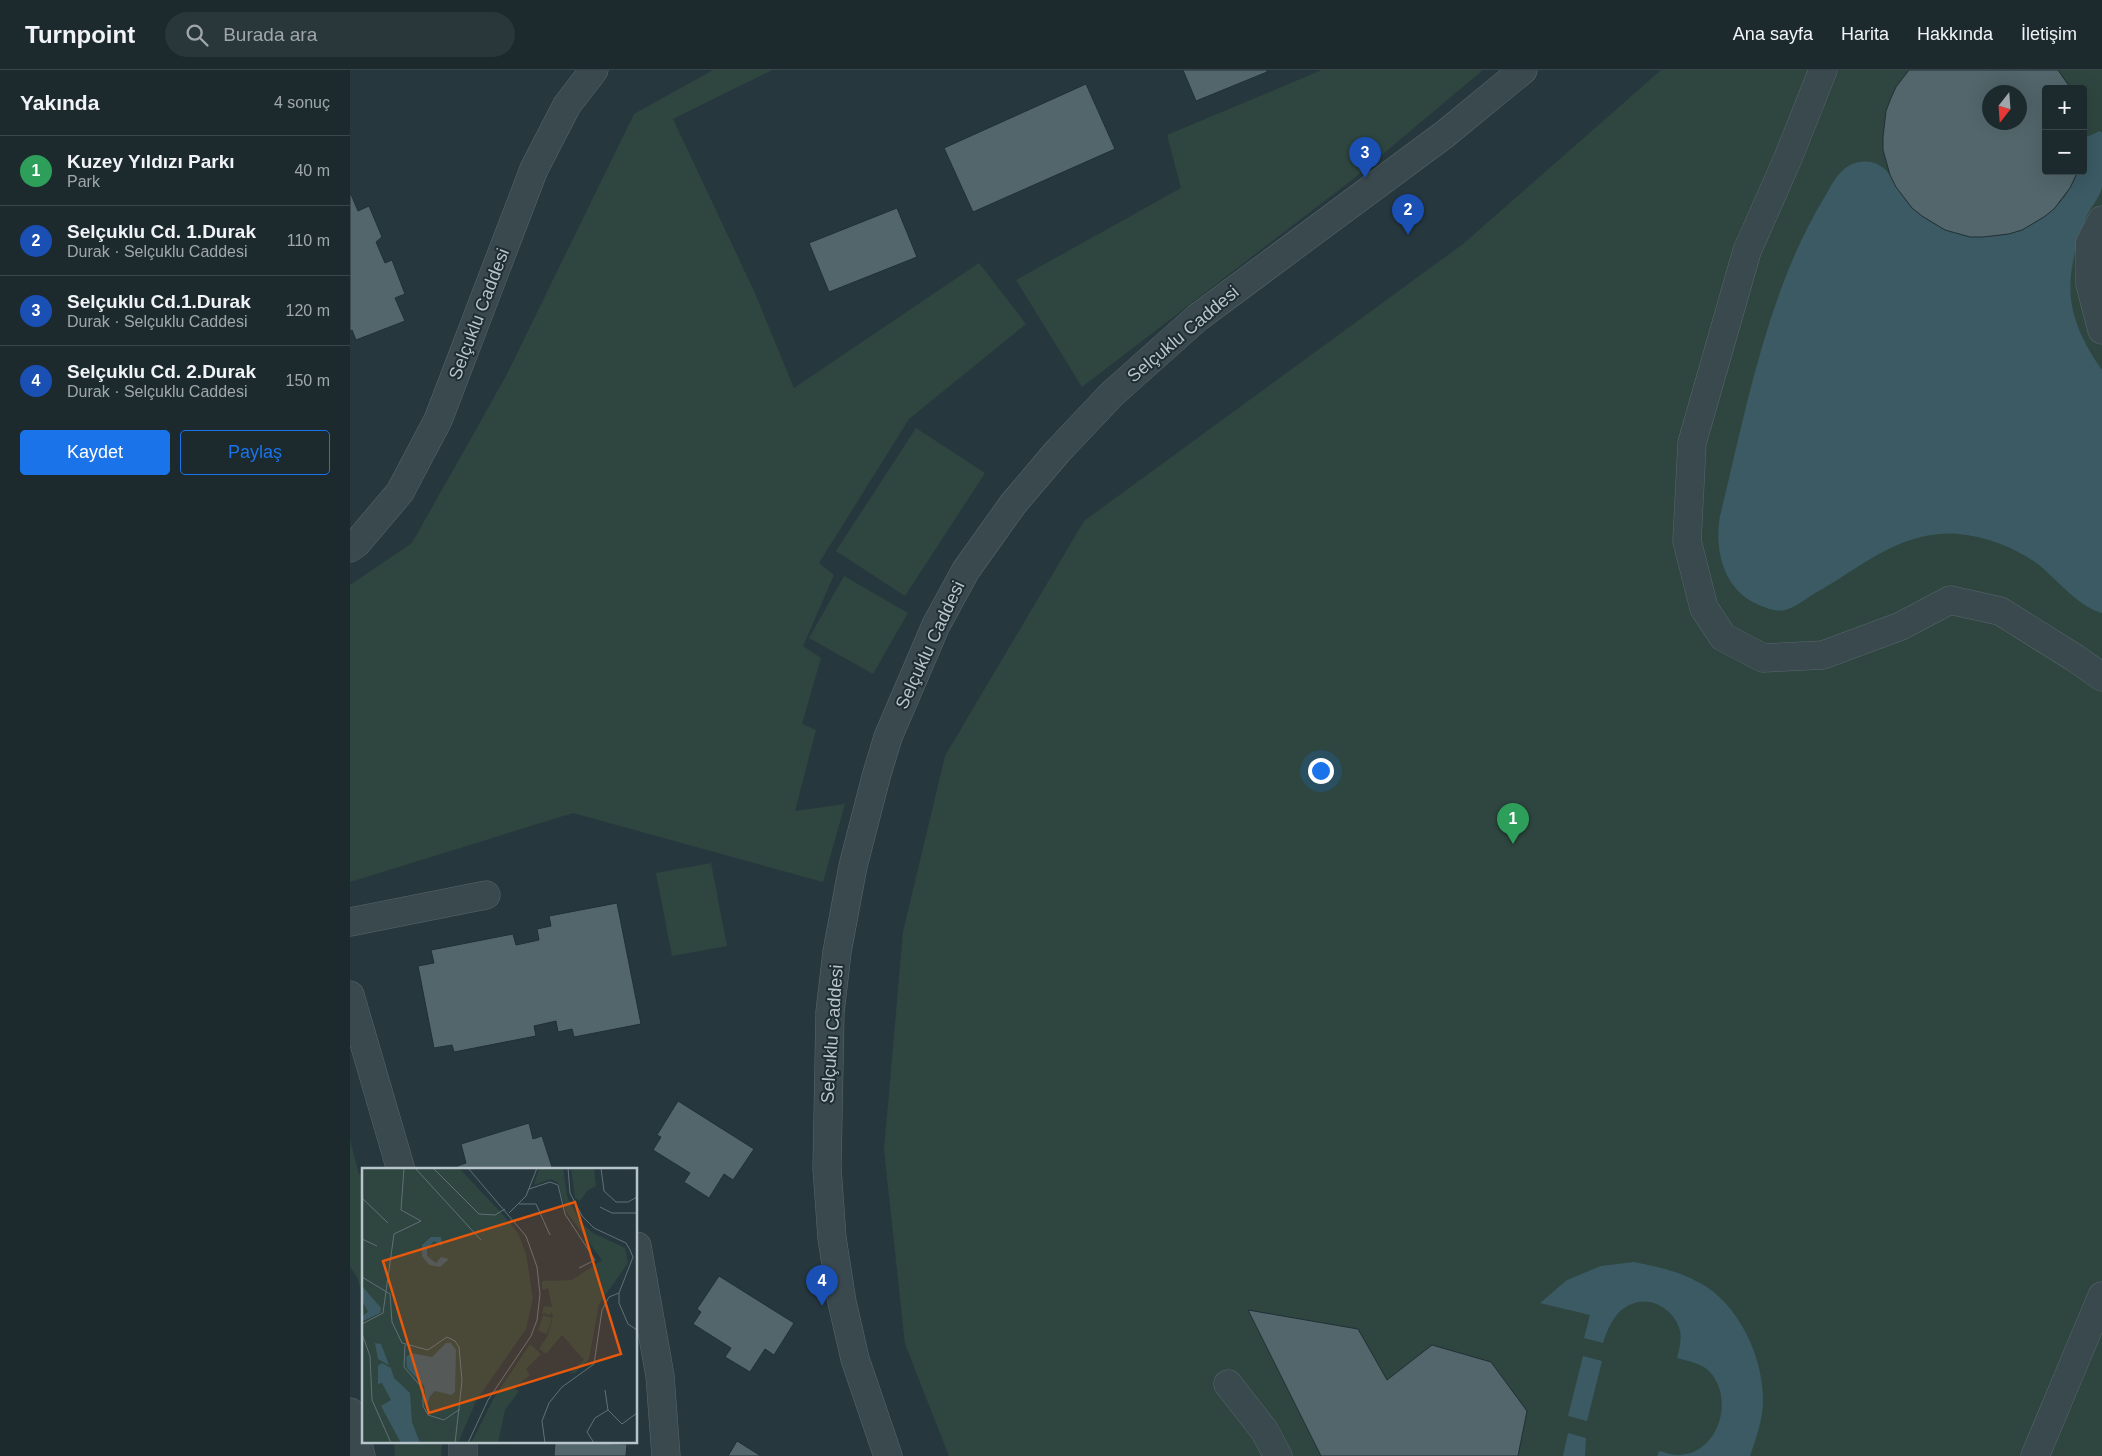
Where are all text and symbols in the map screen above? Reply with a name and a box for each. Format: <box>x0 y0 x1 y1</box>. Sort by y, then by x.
search box <box>165 12 515 57</box>
text: Turnpoint <box>25 21 135 48</box>
icon: search <box>183 21 211 49</box>
text: Burada ara <box>223 24 317 45</box>
text: Ana sayfa <box>1733 24 1813 44</box>
text: Harita <box>1841 24 1889 44</box>
text: Hakkında <box>1917 24 1993 44</box>
text: İletişim <box>2021 24 2077 44</box>
north arrow <box>1982 85 2027 130</box>
map controls <box>2042 85 2087 175</box>
button: + <box>2042 85 2087 130</box>
text: Yakında <box>20 91 99 114</box>
text: 4 sonuç <box>274 94 330 111</box>
button: − <box>2042 130 2087 175</box>
pin: 3 <box>1349 137 1381 178</box>
text: Kuzey Yıldızı Parkı <box>67 151 235 172</box>
text: 1 <box>32 162 40 179</box>
text: 40 m <box>294 162 330 179</box>
text: Park <box>67 173 100 190</box>
pin: 2 <box>1392 194 1424 235</box>
text: Selçuklu Cd. 1.Durak <box>67 221 256 242</box>
text: 2 <box>32 232 40 249</box>
text: 110 m <box>287 232 330 249</box>
text: Durak · Selçuklu Caddesi <box>67 243 248 260</box>
street label: Selçuklu Caddesi <box>445 245 513 383</box>
street label: Selçuklu Caddesi <box>1123 282 1243 386</box>
text: Selçuklu Cd.1.Durak <box>67 291 251 312</box>
text: 3 <box>32 302 40 319</box>
text: 120 m <box>286 302 330 319</box>
text: Durak · Selçuklu Caddesi <box>67 313 248 330</box>
text: Selçuklu Cd. 2.Durak <box>67 361 256 382</box>
text: 4 <box>32 372 40 389</box>
text: 150 m <box>286 372 330 389</box>
text: Durak · Selçuklu Caddesi <box>67 383 248 400</box>
button: Kaydet <box>20 430 170 475</box>
button: Paylaş <box>180 430 330 475</box>
street label: Selçuklu Caddesi <box>892 578 968 712</box>
your location <box>1308 758 1334 784</box>
pin: 1 <box>1497 803 1529 844</box>
street label: Selçuklu Caddesi <box>817 964 847 1104</box>
inset map <box>362 1168 638 1444</box>
pin: 4 <box>806 1265 838 1306</box>

